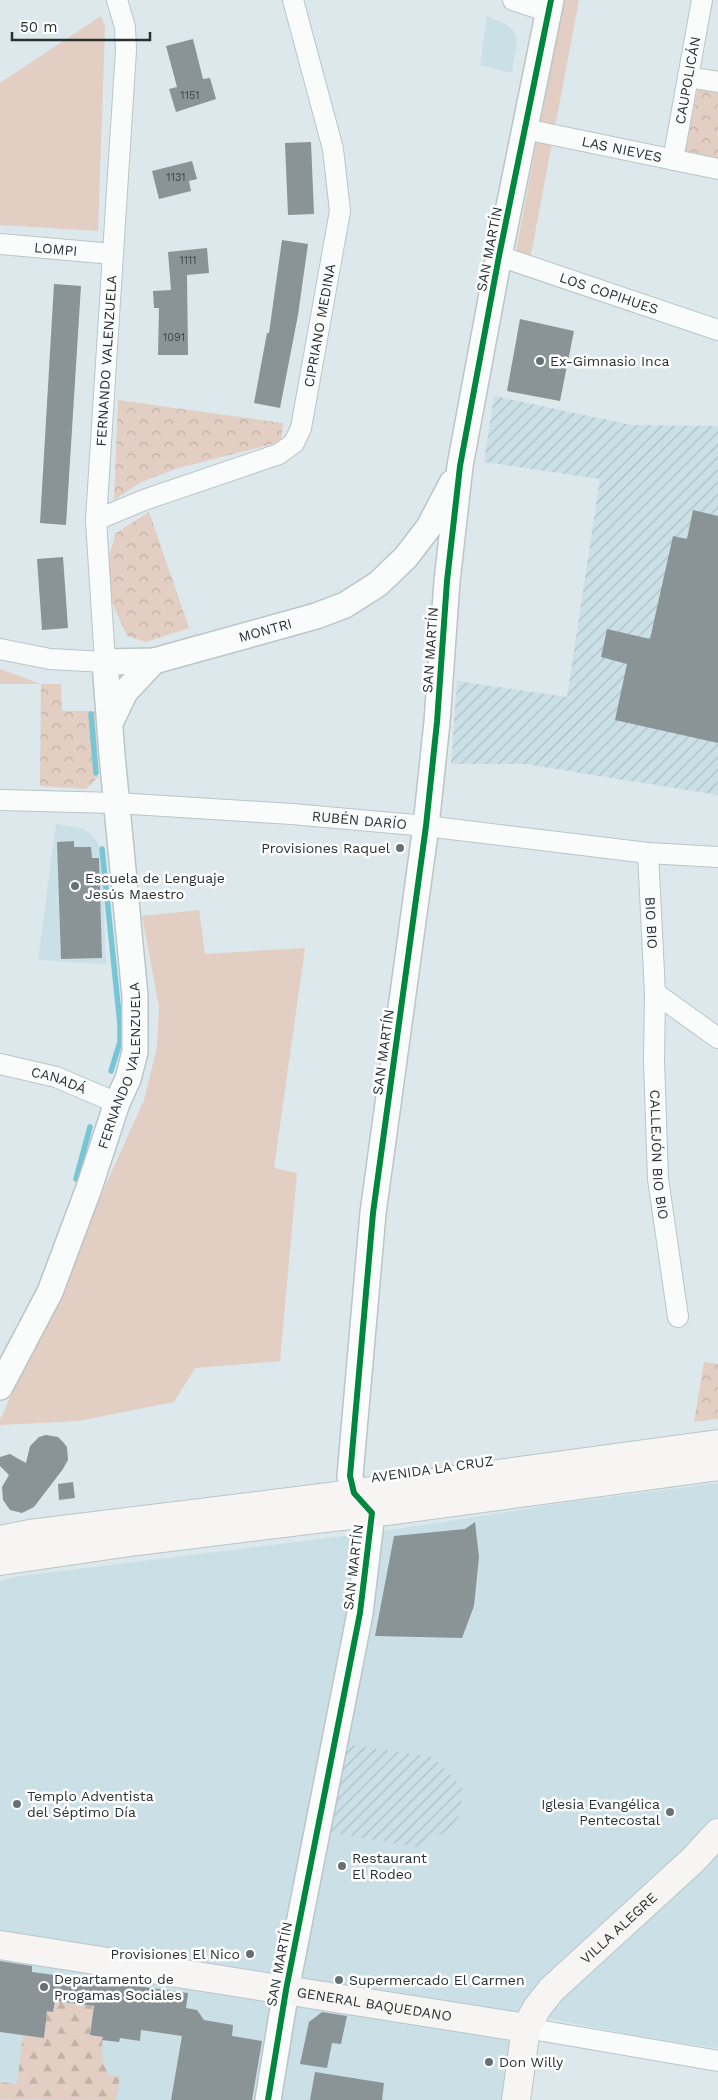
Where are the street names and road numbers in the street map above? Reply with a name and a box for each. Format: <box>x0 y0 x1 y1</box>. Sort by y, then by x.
street label: CAUPOLICÁN <box>672 35 703 126</box>
street label: LAS NIEVES <box>580 133 664 165</box>
street label: SAN MARTÍN <box>473 205 505 293</box>
street label: LOMPI <box>34 239 78 259</box>
street label: CIPRIANO MEDINA <box>300 262 338 388</box>
street label: LOS COPIHUES <box>557 269 660 317</box>
street label: FERNANDO VALENZUELA <box>93 274 120 447</box>
street label: SAN MARTÍN <box>419 606 441 694</box>
street label: MONTRI <box>237 615 294 645</box>
street label: RUBÉN DARÍO <box>311 808 408 832</box>
street label: BIO BIO <box>642 896 661 949</box>
street label: FERNANDO VALENZUELA <box>94 982 143 1151</box>
street label: SAN MARTÍN <box>369 1008 397 1096</box>
street label: CANADÁ <box>30 1064 89 1097</box>
street label: CALLEJÓN BIO BIO <box>647 1089 672 1221</box>
street label: AVENIDA LA CRUZ <box>370 1452 494 1486</box>
street label: SAN MARTÍN <box>340 1523 366 1611</box>
street label: VILLA ALEGRE <box>577 1889 660 1967</box>
street label: SAN MARTÍN <box>263 1920 295 2008</box>
street label: GENERAL BAQUEDANO <box>296 1984 453 2024</box>

